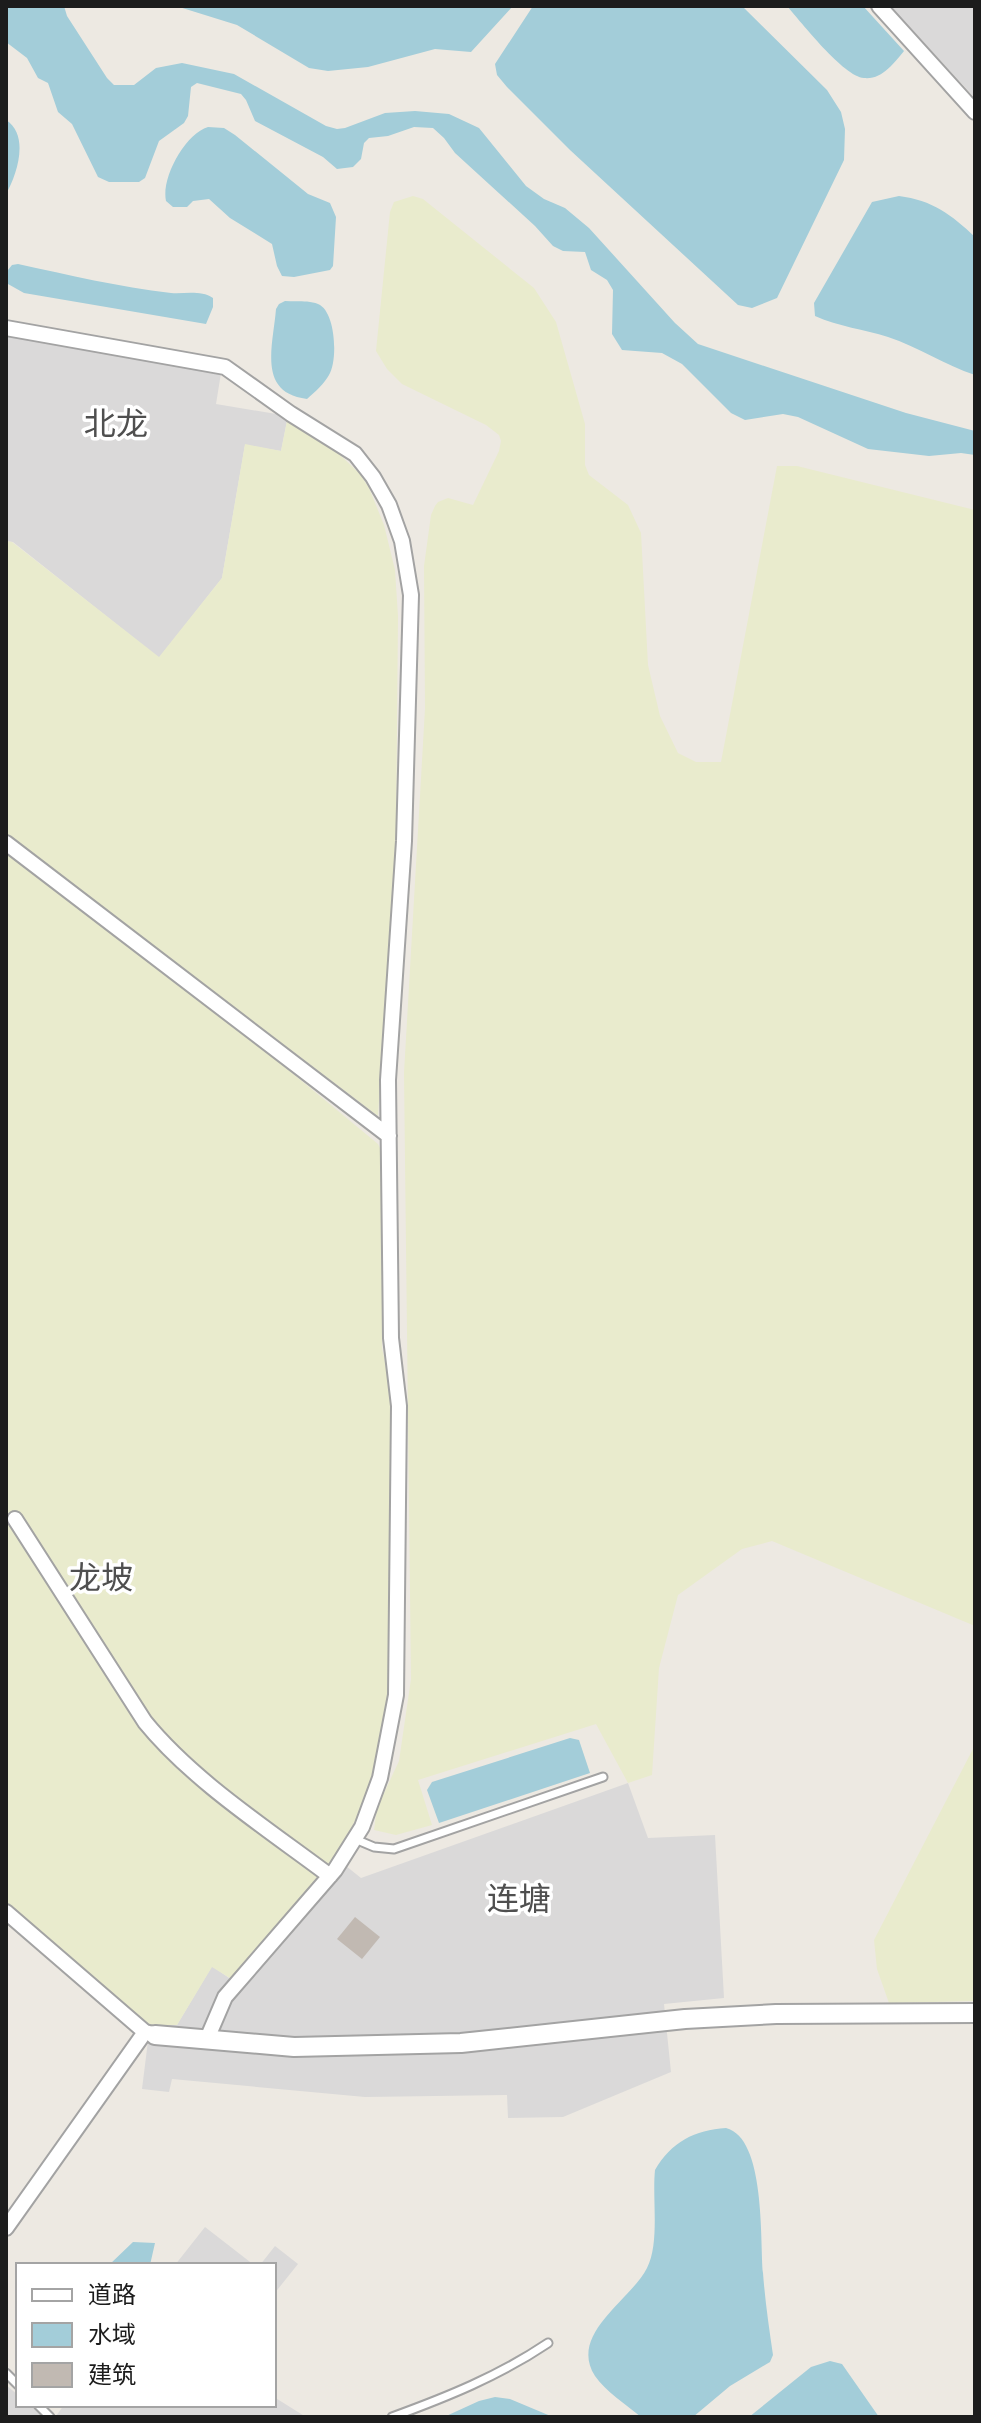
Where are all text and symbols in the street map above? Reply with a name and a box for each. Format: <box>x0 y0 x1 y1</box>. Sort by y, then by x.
district label: 北龙 <box>84 403 148 443</box>
district label: 龙坡 <box>69 1557 133 1597</box>
district label: 连塘 <box>487 1878 551 1918</box>
legend <box>16 2263 276 2407</box>
text: 道路 <box>88 2279 136 2309</box>
text: 水域 <box>88 2319 136 2349</box>
text: 建筑 <box>88 2359 136 2389</box>

